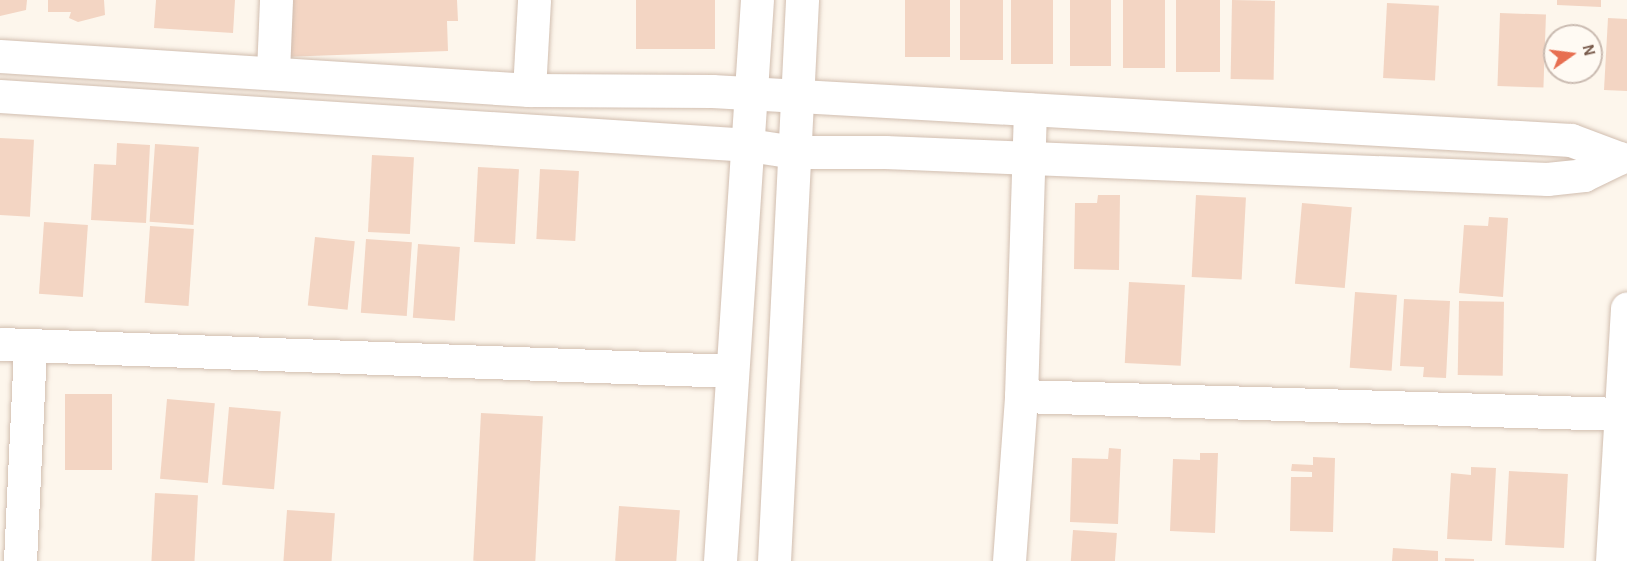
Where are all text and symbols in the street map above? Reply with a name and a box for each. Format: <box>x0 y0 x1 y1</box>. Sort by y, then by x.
north arrow <box>1543 24 1603 84</box>
text: N <box>1579 43 1598 57</box>

